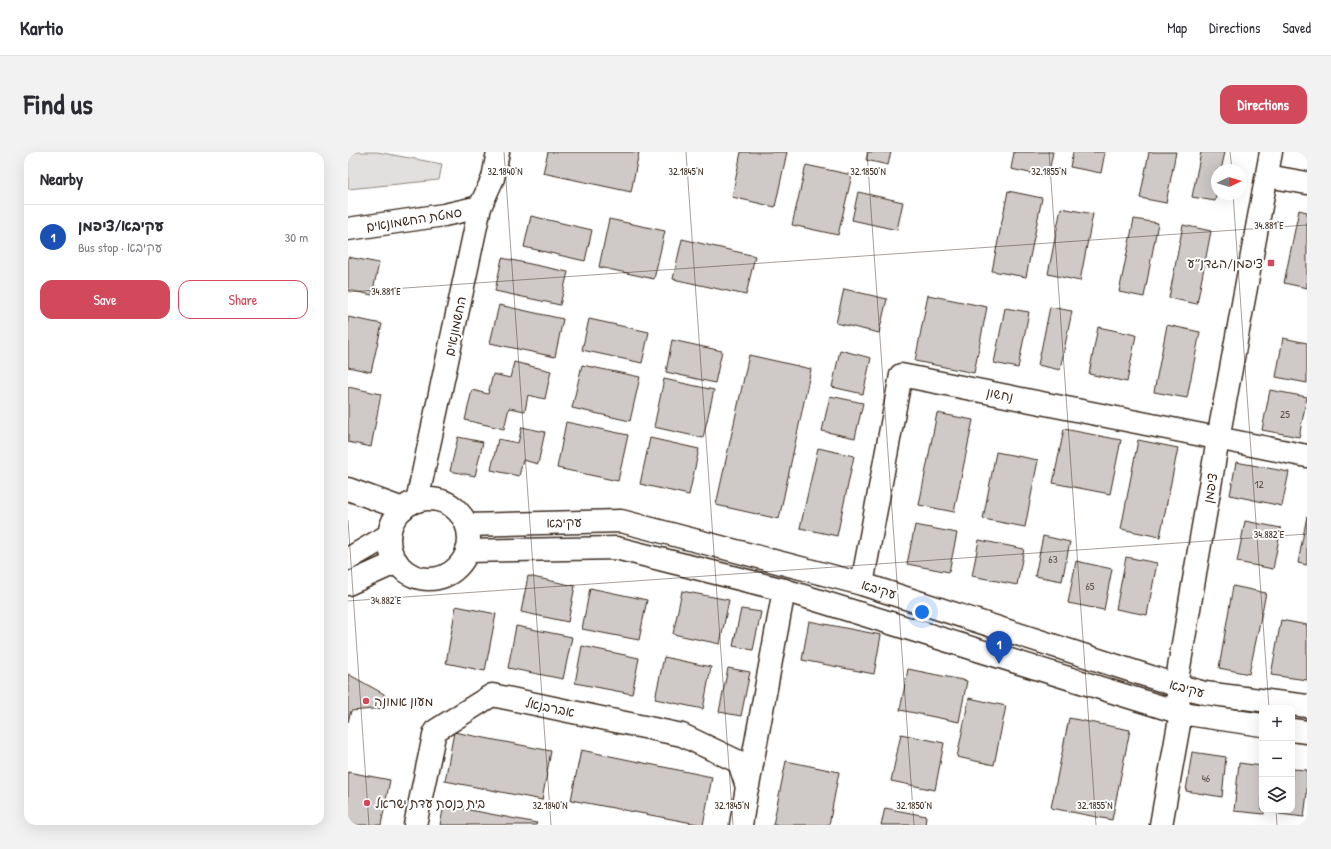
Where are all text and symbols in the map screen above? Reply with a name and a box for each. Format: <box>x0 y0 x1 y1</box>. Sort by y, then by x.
text: Kartio <box>20 15 63 41</box>
text: Map <box>1167 18 1187 37</box>
text: Directions <box>1209 18 1260 37</box>
text: Saved <box>1282 18 1311 37</box>
text: Find us <box>24 85 93 123</box>
button: Directions <box>1220 85 1307 124</box>
north arrow <box>1211 164 1247 200</box>
text: 32.1840°N <box>487 165 523 178</box>
text: 32.1845°N <box>669 165 703 178</box>
text: 32.1850°N <box>850 165 886 178</box>
text: 32.1855°N <box>1031 165 1067 178</box>
text: Nearby <box>40 167 83 190</box>
street label: סמטת החשמונאים <box>365 203 463 235</box>
text: עקיבא/ציפמן <box>78 215 164 236</box>
text: 34.881°E <box>1254 219 1284 232</box>
text: 1 <box>51 228 55 246</box>
text: 30 m <box>285 228 308 246</box>
text: Bus stop · עקיבא <box>78 238 162 256</box>
place label: ציפמן/הגדנ״ע <box>1187 254 1263 272</box>
marker: ציפמן/הגדנ״ע <box>1266 258 1276 268</box>
button: Save <box>40 280 170 319</box>
button: Share <box>178 280 308 319</box>
text: 34.881°E <box>371 285 401 298</box>
street label: החשמונאים <box>440 294 470 358</box>
street label: נחשון <box>985 383 1015 405</box>
house number: 25 <box>1280 407 1290 421</box>
street label: ציפמן <box>1199 472 1221 504</box>
house number: 12 <box>1254 477 1264 491</box>
street label: עקיבא <box>546 512 583 532</box>
text: 34.882°E <box>1254 528 1285 541</box>
house number: 63 <box>1048 552 1058 566</box>
street label: עקיבא <box>859 575 899 603</box>
house number: 65 <box>1085 579 1095 593</box>
text: 34.882°E <box>371 594 402 607</box>
your location <box>912 602 932 622</box>
pin: 1 <box>986 631 1012 664</box>
street label: עקיבא <box>1168 675 1207 701</box>
place label: מעון אמונה <box>374 692 433 710</box>
street label: אברבנאל <box>524 693 577 721</box>
marker: מעון אמונה <box>361 696 371 706</box>
map controls <box>1259 705 1295 813</box>
button: + <box>1259 705 1295 741</box>
button: − <box>1259 741 1295 777</box>
house number: 46 <box>1202 771 1211 785</box>
button: layers <box>1259 777 1295 813</box>
place label: בית כנסת עדת ישראל <box>375 794 485 812</box>
marker: בית כנסת עדת ישראל <box>362 798 372 808</box>
text: 32.1840°N <box>532 799 568 812</box>
text: 32.1845°N <box>715 799 749 812</box>
text: 32.1850°N <box>896 799 932 812</box>
text: 32.1855°N <box>1077 799 1113 812</box>

